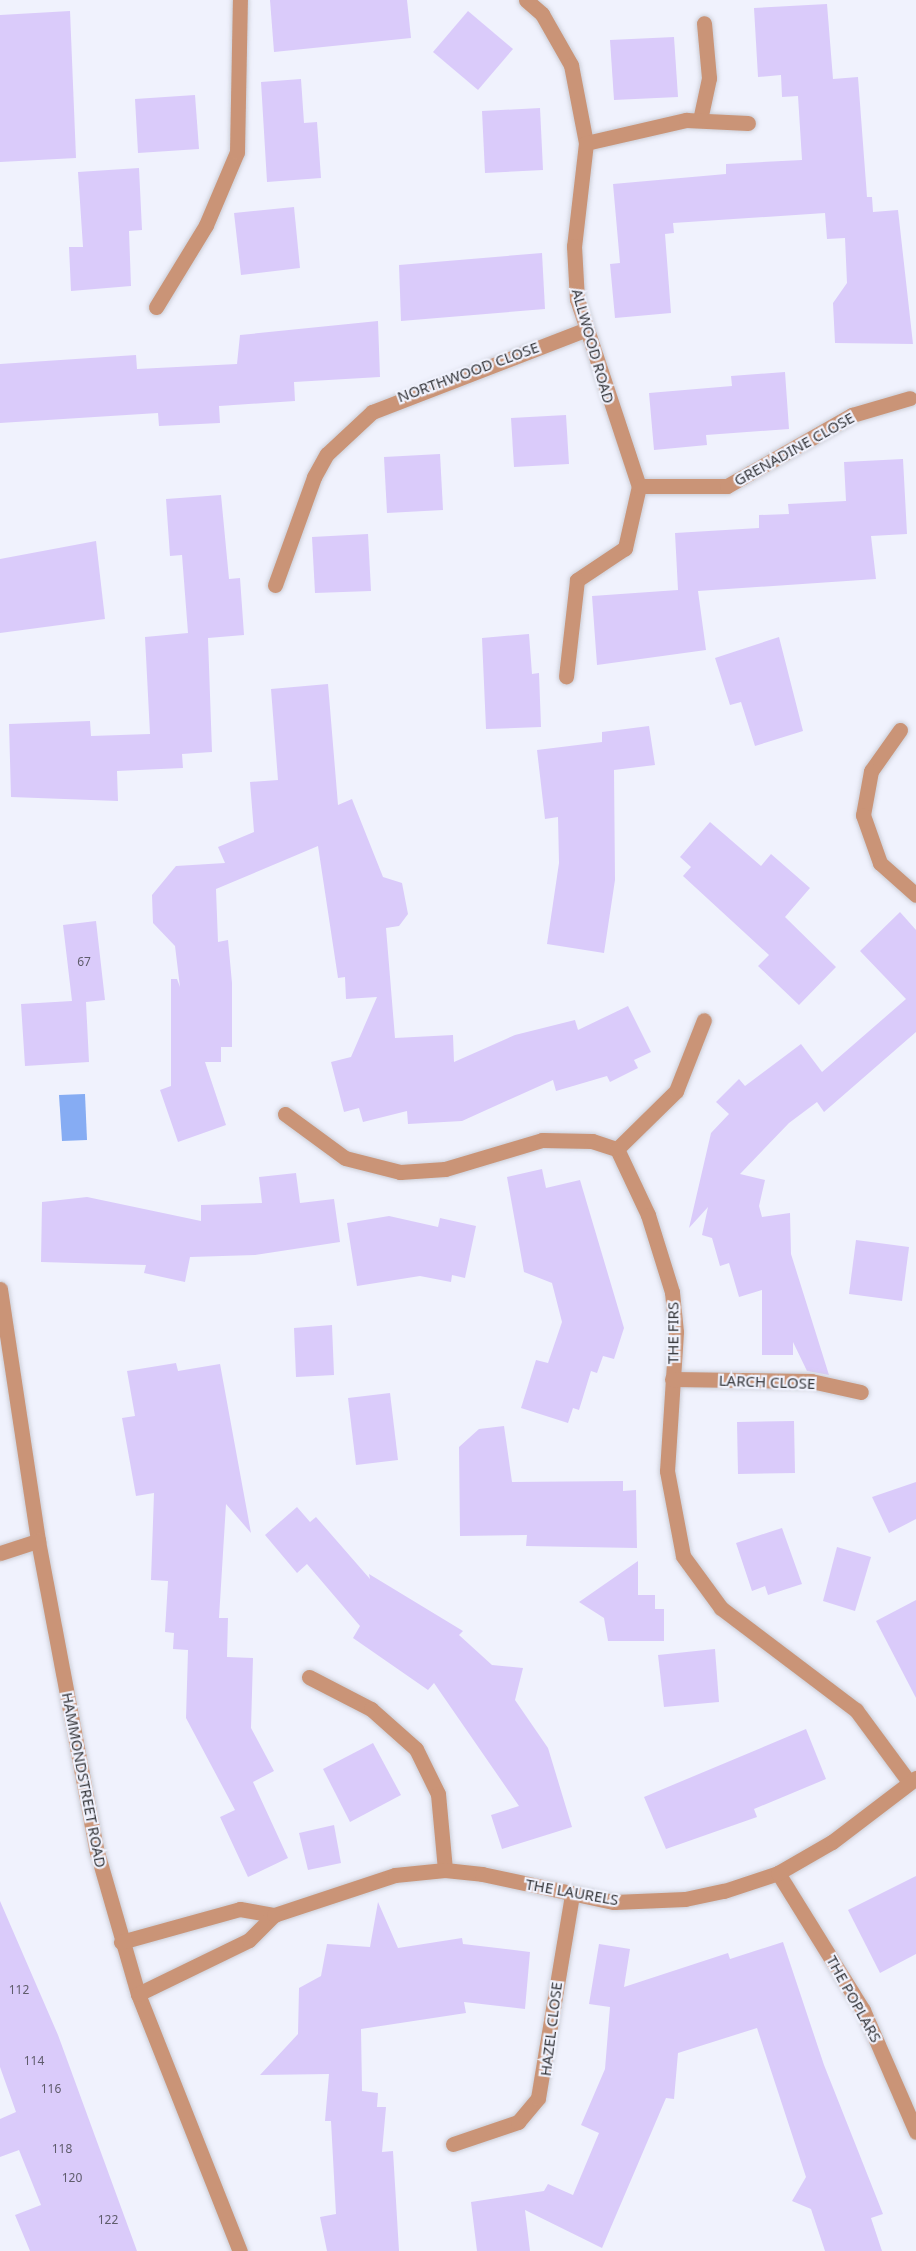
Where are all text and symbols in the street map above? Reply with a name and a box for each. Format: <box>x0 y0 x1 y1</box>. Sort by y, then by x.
street label: ALLWOOD ROAD <box>568 287 618 405</box>
street label: NORTHWOOD CLOSE <box>395 338 541 406</box>
street label: GRENADINE CLOSE <box>731 409 857 489</box>
house number: 67 <box>77 955 91 969</box>
street label: THE FIRS <box>664 1302 682 1364</box>
street label: LARCH CLOSE <box>718 1371 816 1393</box>
street label: HAMMONDSTREET ROAD <box>58 1691 110 1869</box>
street label: THE LAURELS <box>524 1875 620 1909</box>
street label: THE POPLARS <box>823 1952 885 2046</box>
street label: HAZEL CLOSE <box>536 1981 566 2077</box>
house number: 112 <box>9 1983 29 1997</box>
house number: 114 <box>24 2054 44 2068</box>
house number: 116 <box>41 2082 61 2096</box>
house number: 118 <box>52 2142 72 2156</box>
house number: 120 <box>62 2171 82 2185</box>
house number: 122 <box>98 2213 118 2227</box>

